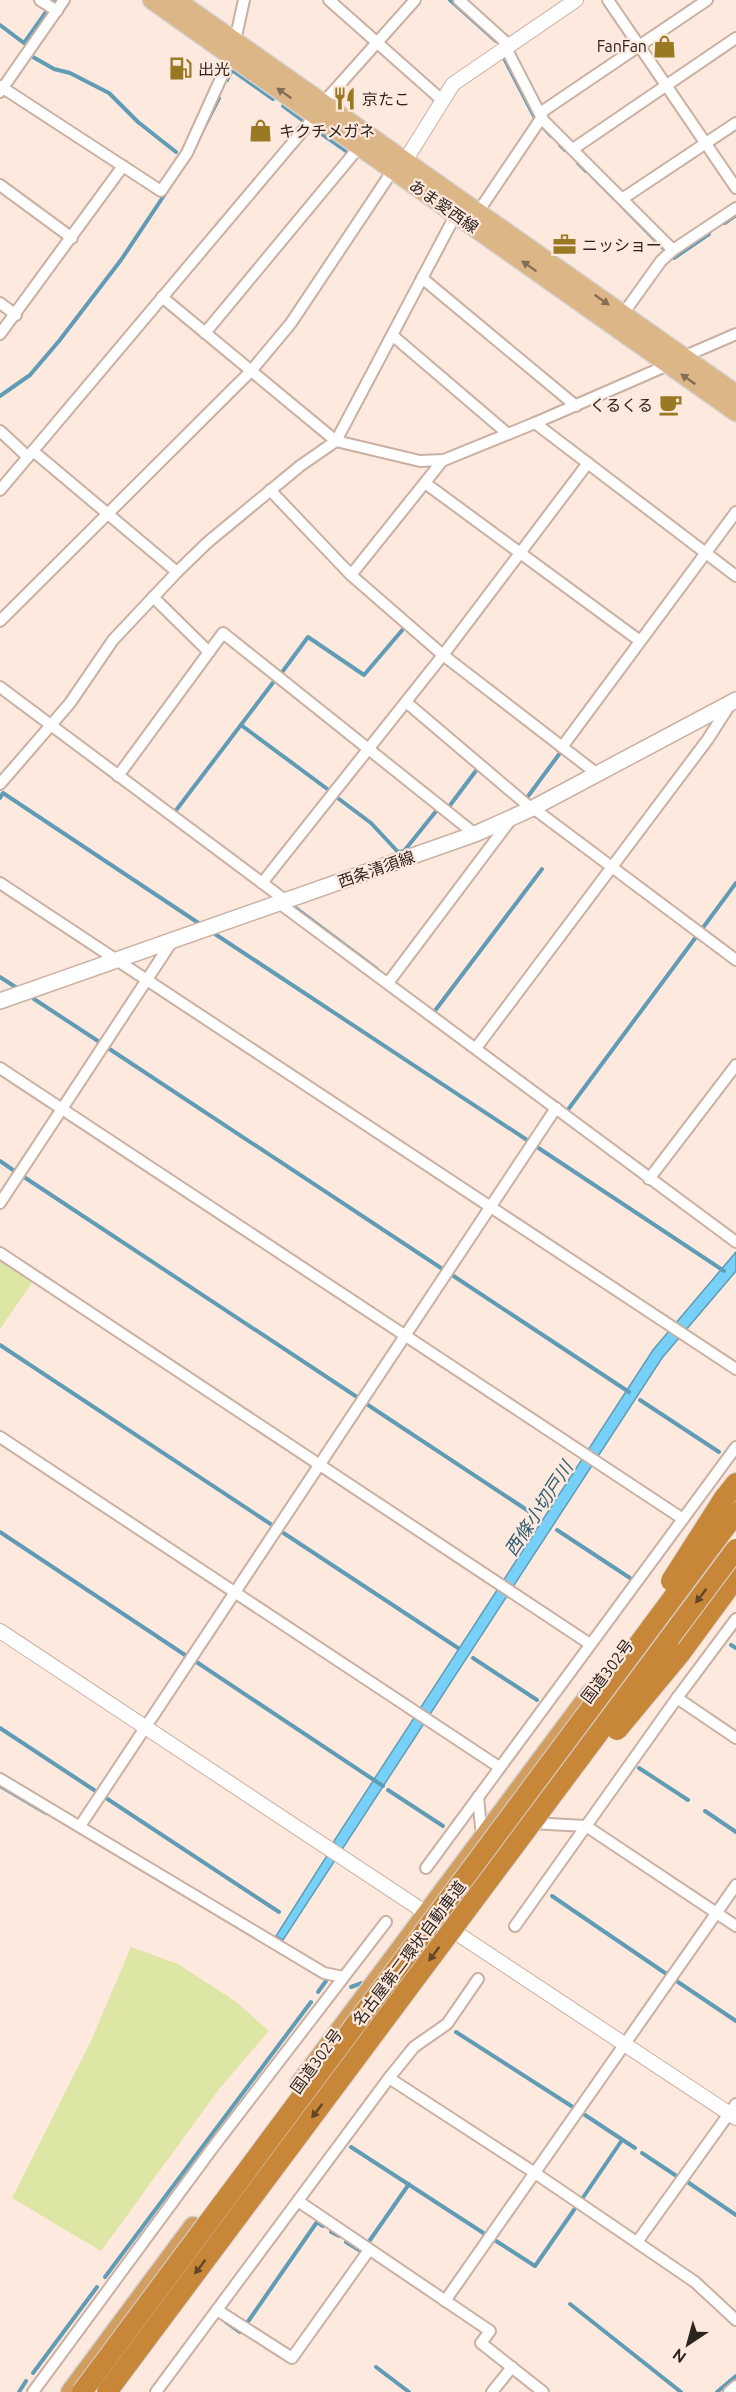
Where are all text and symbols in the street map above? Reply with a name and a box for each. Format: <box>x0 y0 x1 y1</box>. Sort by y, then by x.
shop icon: FanFan <box>652 33 678 59</box>
place label: FanFan <box>597 37 647 55</box>
fuel station icon: 出光 <box>167 56 193 82</box>
place label: 出光 <box>198 60 230 78</box>
restaurant icon: 京たこ <box>331 86 357 112</box>
one-way arrow <box>276 88 292 99</box>
place label: 京たこ <box>362 90 410 108</box>
shop icon: キクチメガネ <box>248 118 274 144</box>
place label: キクチメガネ <box>279 122 375 140</box>
street label: あま愛西線 <box>406 176 482 236</box>
office icon: ニッショー <box>551 232 577 258</box>
place label: ニッショー <box>582 236 662 254</box>
one-way arrow <box>521 260 537 272</box>
one-way arrow <box>594 294 610 305</box>
one-way arrow <box>680 374 696 385</box>
cafe icon: くるくる <box>658 392 684 418</box>
place label: くるくる <box>590 396 653 414</box>
street label: 西条清須線 <box>335 847 417 891</box>
water label: 西條小切戸川 <box>500 1456 577 1559</box>
one-way arrow <box>695 1588 707 1604</box>
street label: 国道302号 <box>577 1636 637 1706</box>
street label: 名古屋第二環状自動車道 <box>349 1877 469 2029</box>
one-way arrow <box>428 1947 440 1962</box>
street label: 国道302号 <box>287 2025 345 2097</box>
one-way arrow <box>311 2102 323 2118</box>
one-way arrow <box>194 2258 206 2274</box>
north arrow <box>658 2314 718 2374</box>
text: N <box>669 2345 689 2367</box>

